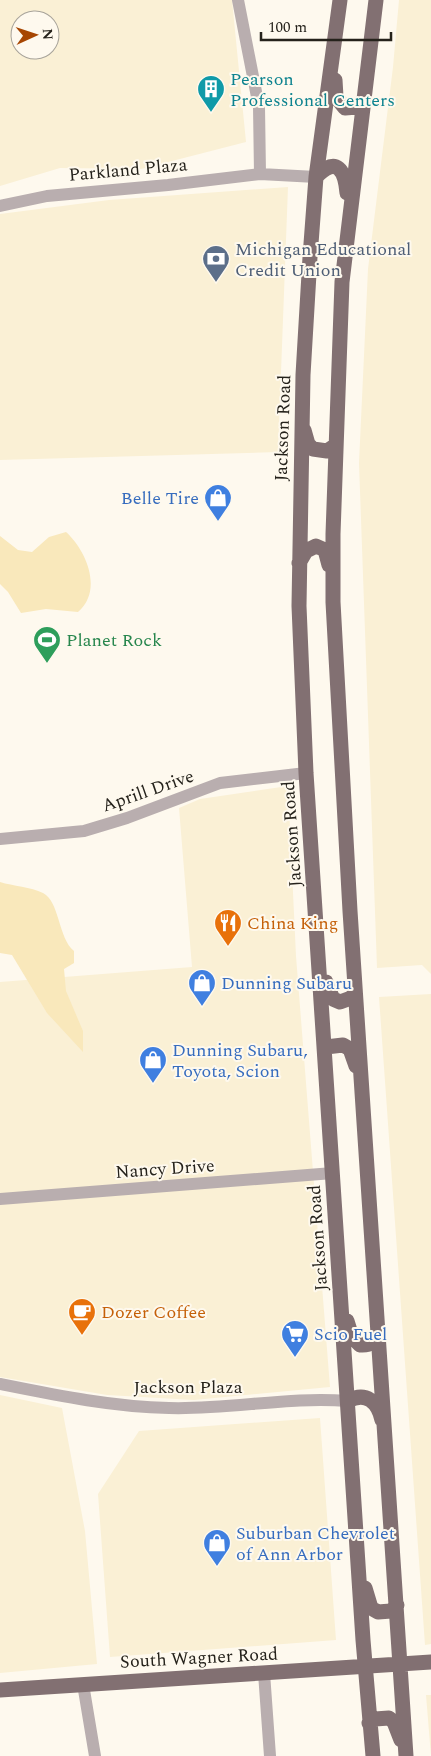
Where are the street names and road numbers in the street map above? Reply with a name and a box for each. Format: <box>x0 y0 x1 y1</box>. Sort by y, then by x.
street label: Parkland Plaza <box>68 151 189 189</box>
street label: Jackson Road <box>268 374 298 482</box>
street label: Aprill Drive <box>98 763 198 819</box>
street label: Jackson Road <box>275 780 309 888</box>
street label: Nancy Drive <box>115 1152 215 1186</box>
street label: Jackson Road <box>301 1184 335 1292</box>
street label: Jackson Plaza <box>134 1374 243 1401</box>
street label: South Wagner Road <box>119 1640 279 1676</box>

